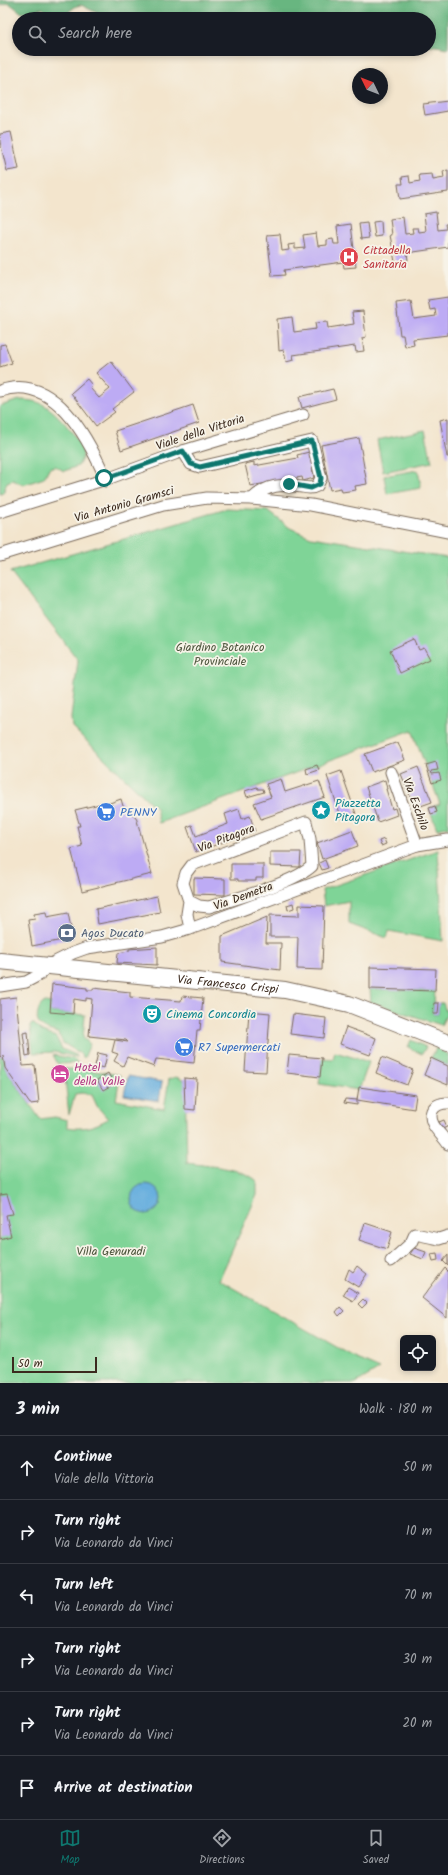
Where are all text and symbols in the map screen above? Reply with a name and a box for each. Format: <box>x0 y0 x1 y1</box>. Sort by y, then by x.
search box <box>12 12 436 56</box>
text: Search here <box>58 22 132 46</box>
icon: search <box>26 23 48 45</box>
north arrow <box>352 68 388 104</box>
place label: Cittadella Sanitaria <box>363 241 411 274</box>
hospital icon: Cittadella Sanitaria <box>338 246 360 268</box>
street label: Viale della Vittoria <box>153 409 247 456</box>
route start <box>95 469 113 487</box>
route end <box>280 475 298 493</box>
street label: Via Antonio Gramsci <box>72 481 177 528</box>
park label: Giardino Botanico Provinciale <box>176 638 264 671</box>
street label: Via Eschilo <box>397 775 434 833</box>
place label: Piazzetta Pitagora <box>335 794 381 827</box>
place icon: Piazzetta Pitagora <box>310 799 332 821</box>
supermarket icon: PENNY <box>95 801 117 823</box>
place label: PENNY <box>120 803 158 822</box>
street label: Via Pitagora <box>195 819 258 858</box>
street label: Via Demetra <box>211 877 276 916</box>
bank icon: Agos Ducato <box>56 922 78 944</box>
place label: Agos Ducato <box>81 924 144 943</box>
street label: Via Francesco Crispi <box>176 970 280 999</box>
theatre icon: Cinema Concordia <box>141 1003 163 1025</box>
place label: Cinema Concordia <box>166 1005 256 1024</box>
supermarket icon: R7 Supermercati <box>173 1036 195 1058</box>
place label: R7 Supermercati <box>198 1038 281 1057</box>
place label: Hotel della Valle <box>74 1058 126 1091</box>
hotel icon: Hotel della Valle <box>49 1063 71 1085</box>
park label: Villa Genuradi <box>77 1242 147 1261</box>
map controls <box>400 1335 436 1371</box>
button: locate <box>400 1335 436 1371</box>
scale bar <box>12 1355 97 1374</box>
text: 50 m <box>18 1355 43 1373</box>
text: 3 min <box>16 1396 60 1423</box>
text: Walk · 180 m <box>359 1399 432 1420</box>
text: Continue <box>54 1445 112 1469</box>
icon: ahead <box>16 1457 38 1479</box>
text: 50 m <box>403 1457 432 1478</box>
text: Viale della Vittoria <box>54 1469 154 1490</box>
text: Turn right <box>54 1509 121 1533</box>
icon: right <box>16 1521 38 1543</box>
text: 10 m <box>406 1521 432 1542</box>
text: Via Leonardo da Vinci <box>54 1533 173 1554</box>
text: Turn left <box>54 1573 114 1597</box>
icon: left <box>16 1585 38 1607</box>
text: 70 m <box>404 1585 432 1606</box>
text: Via Leonardo da Vinci <box>54 1597 173 1618</box>
text: Turn right <box>54 1637 121 1661</box>
icon: right <box>16 1649 38 1671</box>
text: 30 m <box>403 1649 432 1670</box>
text: Via Leonardo da Vinci <box>54 1661 173 1682</box>
text: Turn right <box>54 1701 121 1725</box>
icon: right <box>16 1713 38 1735</box>
text: 20 m <box>402 1713 432 1734</box>
text: Via Leonardo da Vinci <box>54 1725 173 1746</box>
text: Arrive at destination <box>54 1776 193 1800</box>
icon: arrive <box>16 1777 38 1799</box>
tab: Map <box>59 1827 81 1869</box>
tab: Directions <box>199 1827 245 1869</box>
tab: Saved <box>363 1827 389 1869</box>

